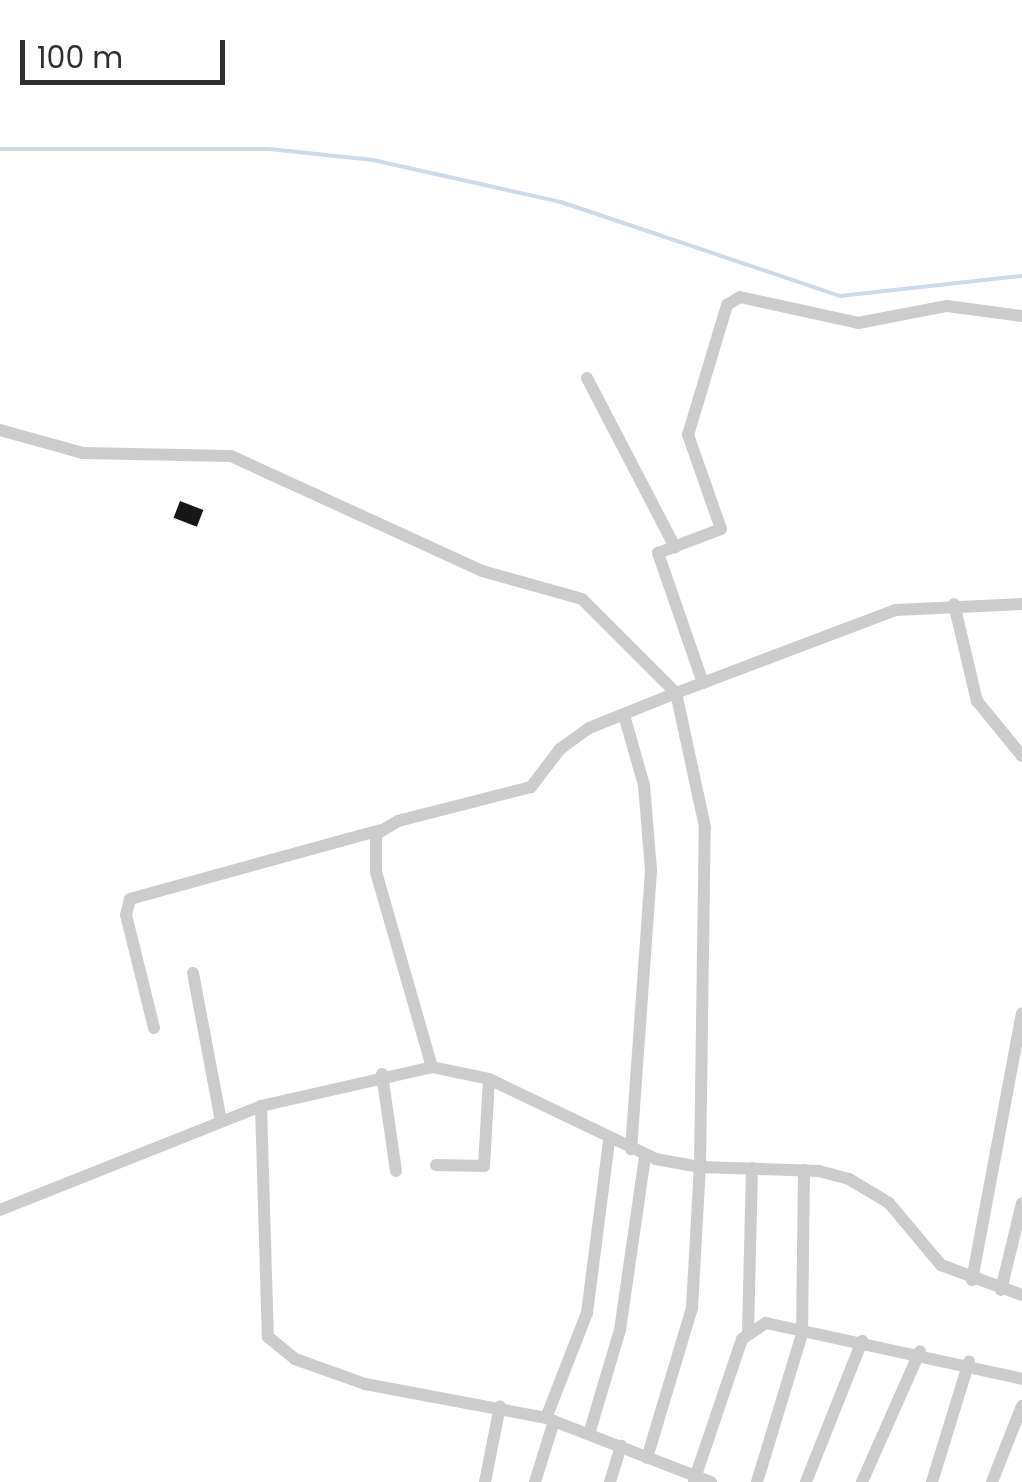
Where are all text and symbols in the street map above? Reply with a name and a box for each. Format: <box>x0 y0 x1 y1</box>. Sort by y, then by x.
scale bar <box>25 20 230 82</box>
text: 100 m <box>37 36 123 79</box>

